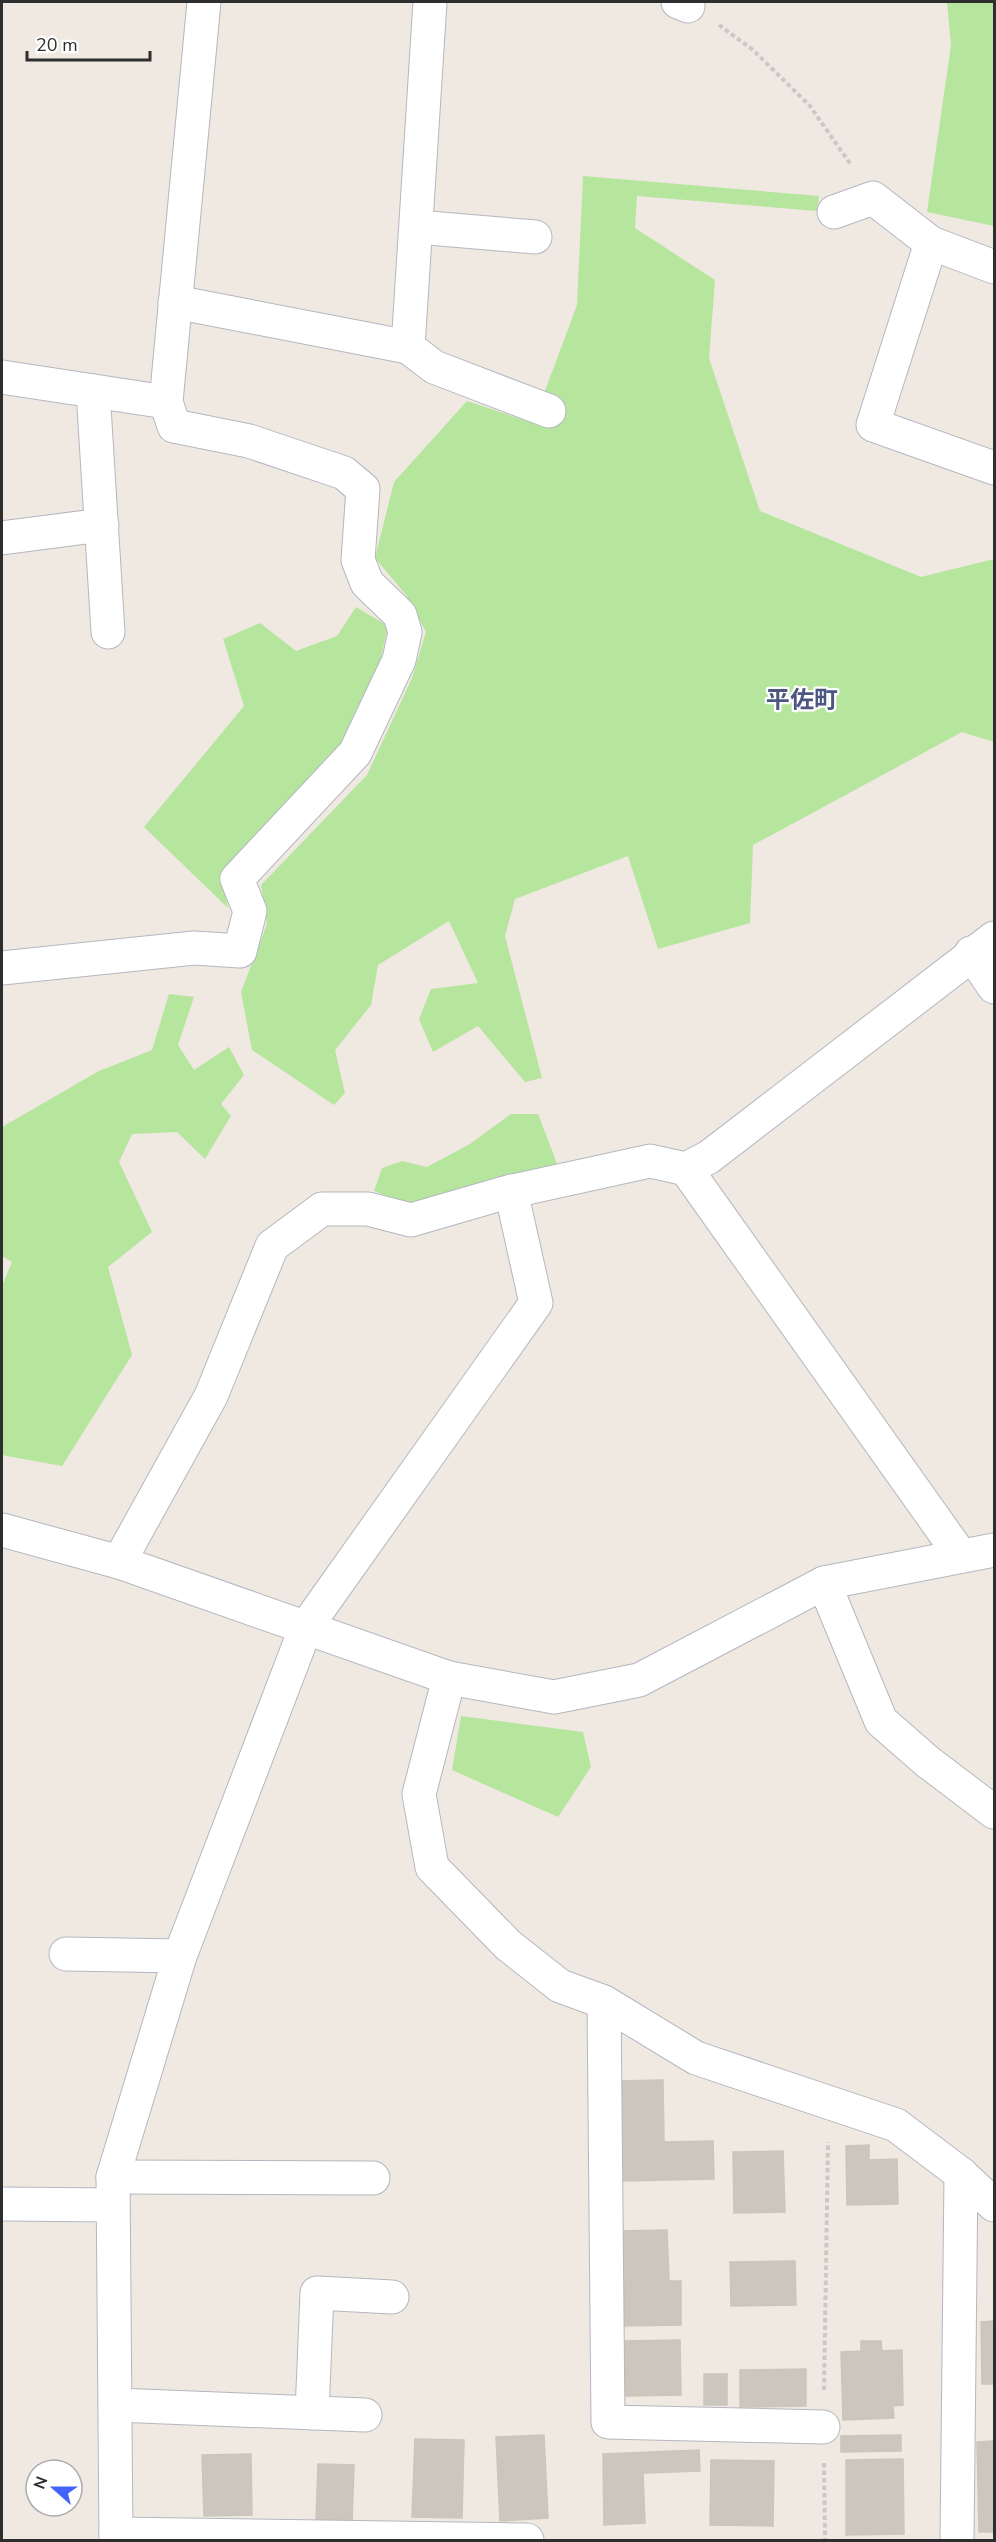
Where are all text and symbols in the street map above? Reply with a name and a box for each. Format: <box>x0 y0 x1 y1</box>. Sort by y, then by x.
scale bar <box>27 24 150 62</box>
text: 20 m <box>36 33 78 57</box>
district label: 平佐町 <box>766 684 838 716</box>
north arrow <box>24 2458 84 2518</box>
text: N <box>29 2473 53 2493</box>

